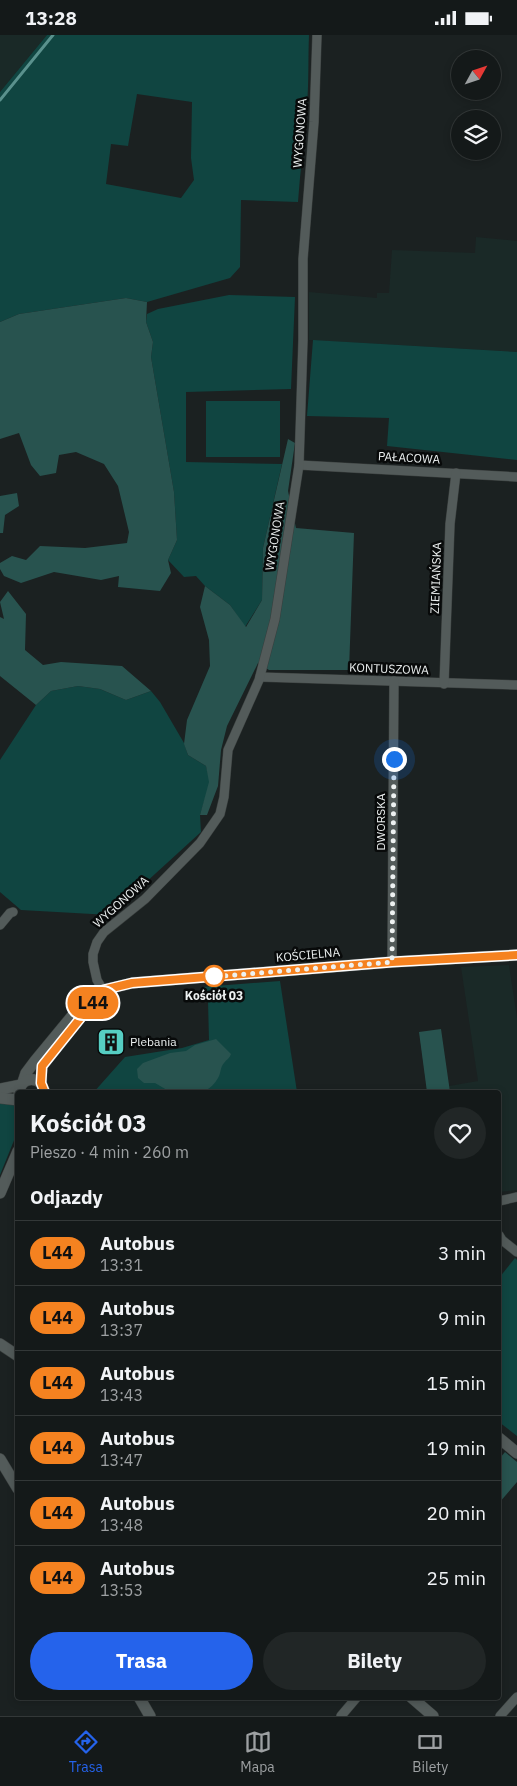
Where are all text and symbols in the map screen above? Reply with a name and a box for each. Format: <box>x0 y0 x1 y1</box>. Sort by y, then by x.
text: 13:28 <box>25 6 77 30</box>
north arrow <box>451 50 501 100</box>
map controls <box>451 50 501 160</box>
street label: WYGONOWA <box>290 97 309 168</box>
button: layers <box>451 110 501 160</box>
street label: PAŁACOWA <box>377 448 441 467</box>
street label: WYGONOWA <box>262 500 287 572</box>
street label: ZIEMIAŃSKA <box>427 542 444 614</box>
street label: KONTUSZOWA <box>349 660 429 677</box>
your location <box>382 747 407 772</box>
street label: DWORSKA <box>373 793 388 851</box>
street label: WYGONOWA <box>90 873 152 931</box>
street label: KOŚCIELNA <box>275 944 341 965</box>
marker: Kościół 03 <box>203 965 225 987</box>
line badge: L44 <box>64 987 122 1019</box>
place label: Kościół 03 <box>185 988 243 1003</box>
text: L44 <box>77 991 109 1014</box>
building icon: Plebania <box>96 1027 126 1057</box>
place label: Plebania <box>130 1034 177 1049</box>
text: Kościół 03 <box>30 1107 147 1139</box>
button: heart <box>434 1107 486 1159</box>
text: Pieszo · 4 min · 260 m <box>30 1142 189 1162</box>
text: Odjazdy <box>30 1185 103 1209</box>
text: Autobus <box>100 1231 175 1255</box>
text: L44 <box>42 1241 73 1264</box>
text: 3 min <box>438 1241 486 1265</box>
text: 13:31 <box>100 1255 143 1275</box>
text: Autobus <box>100 1296 175 1320</box>
text: L44 <box>42 1306 73 1329</box>
text: 9 min <box>438 1306 486 1330</box>
text: 13:37 <box>100 1320 143 1340</box>
text: Autobus <box>100 1361 175 1385</box>
text: L44 <box>42 1371 73 1394</box>
text: 15 min <box>427 1371 486 1395</box>
text: 13:43 <box>100 1385 143 1405</box>
text: Autobus <box>100 1426 175 1450</box>
text: L44 <box>42 1436 73 1459</box>
text: 19 min <box>427 1436 486 1460</box>
text: 13:47 <box>100 1450 143 1470</box>
text: Autobus <box>100 1491 175 1515</box>
text: L44 <box>42 1501 73 1524</box>
text: 20 min <box>427 1501 486 1525</box>
text: 13:48 <box>100 1515 143 1535</box>
text: Autobus <box>100 1556 175 1580</box>
text: L44 <box>42 1566 73 1589</box>
text: 25 min <box>427 1566 486 1590</box>
text: 13:53 <box>100 1580 143 1600</box>
button: Trasa <box>30 1632 253 1690</box>
button: Bilety <box>263 1632 486 1690</box>
tab: Trasa <box>69 1728 103 1776</box>
tab: Mapa <box>240 1728 275 1776</box>
tab: Bilety <box>412 1728 448 1776</box>

